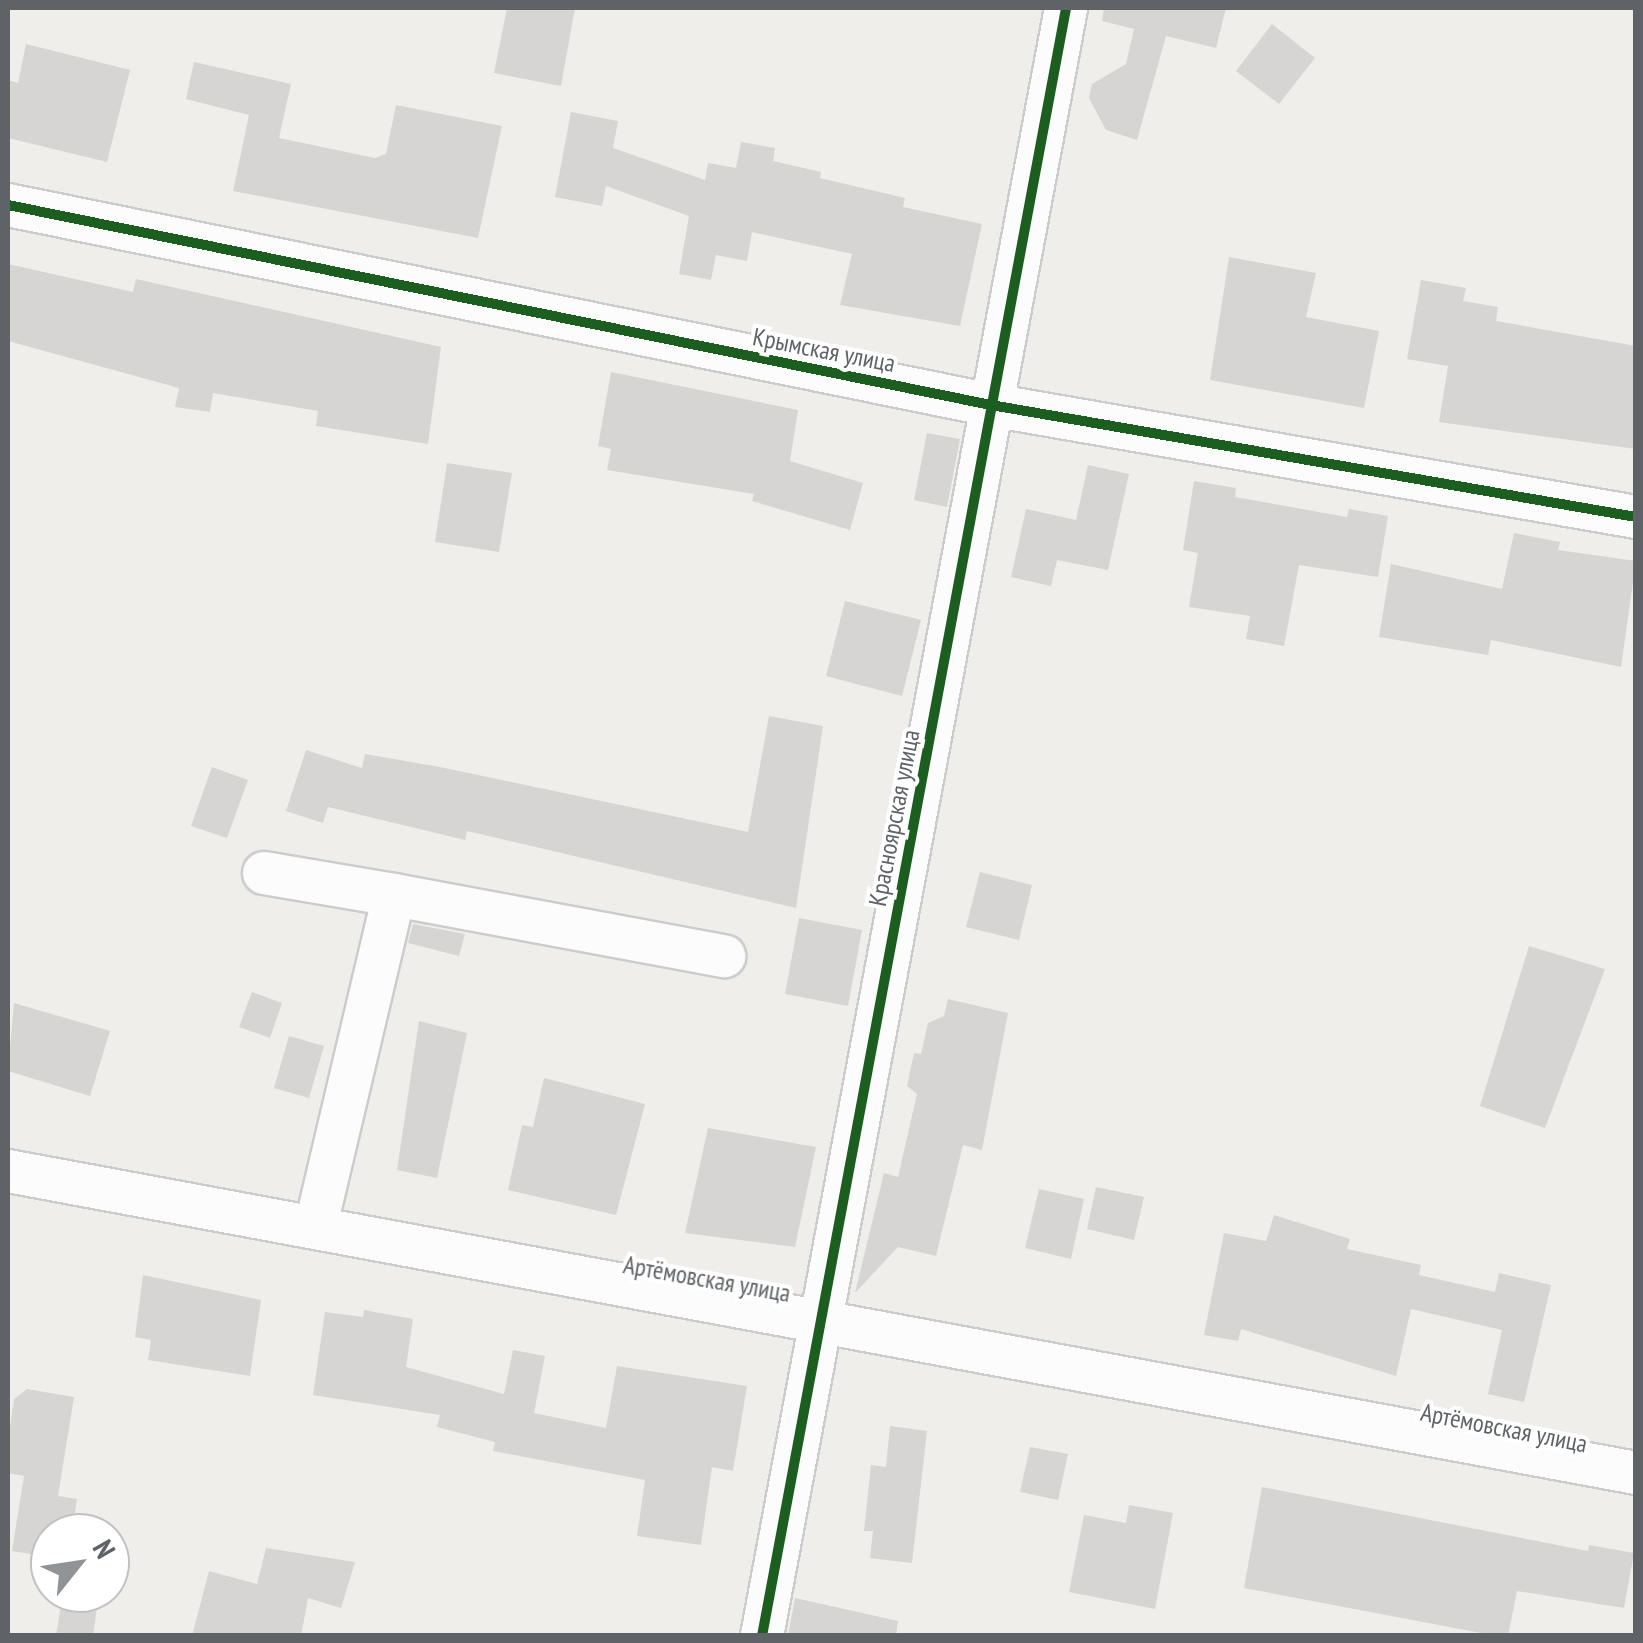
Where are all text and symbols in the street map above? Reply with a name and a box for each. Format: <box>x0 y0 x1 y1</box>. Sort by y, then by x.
street label: Крымская улица <box>750 321 898 379</box>
street label: Красноярская улица <box>862 727 926 909</box>
street label: Артёмовская улица <box>621 1250 793 1308</box>
street label: Артёмовская улица <box>1418 1397 1590 1459</box>
north arrow <box>30 1513 130 1613</box>
text: N <box>85 1533 124 1565</box>

